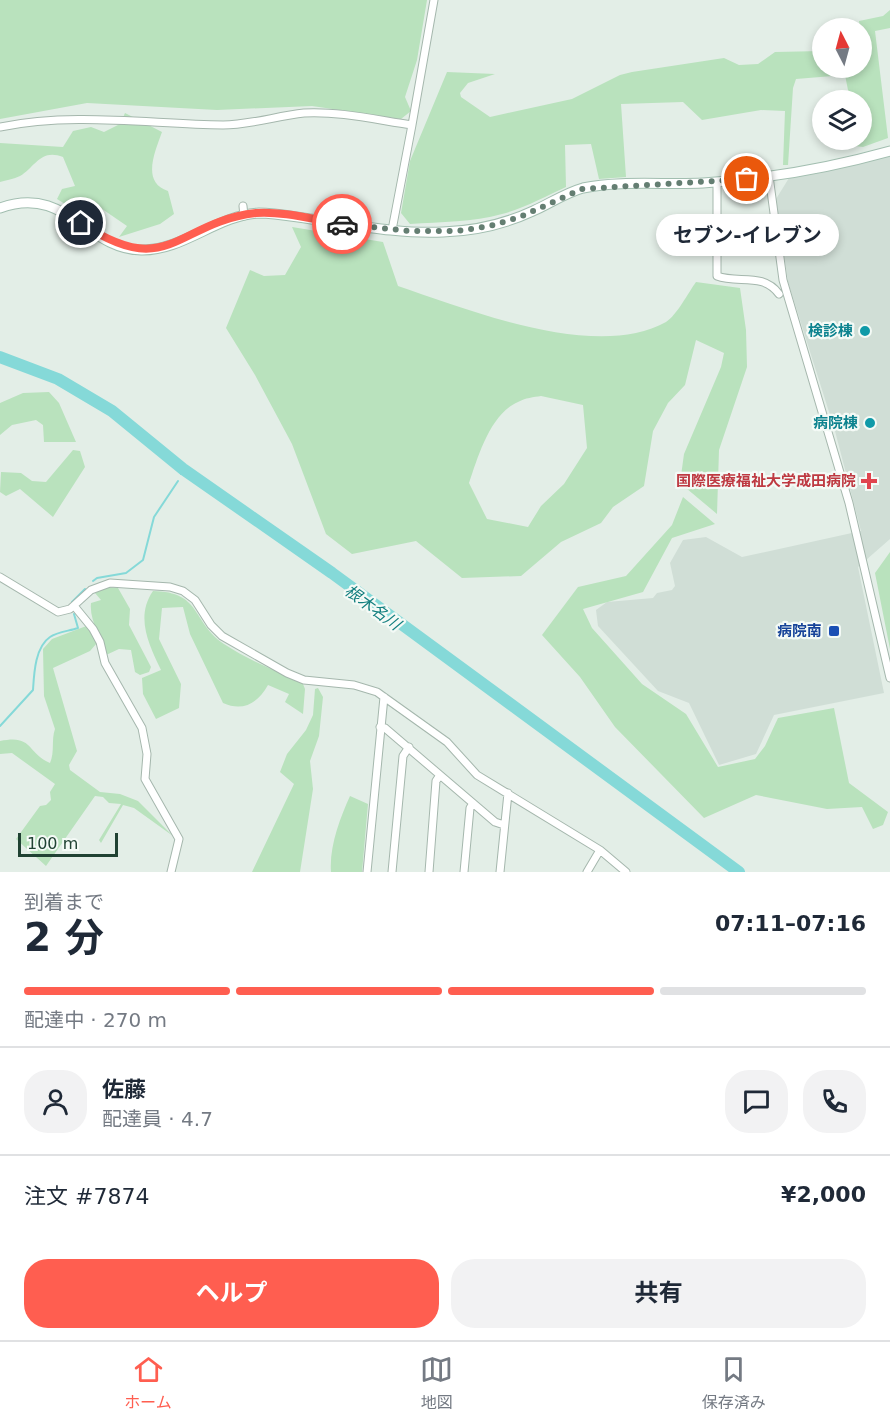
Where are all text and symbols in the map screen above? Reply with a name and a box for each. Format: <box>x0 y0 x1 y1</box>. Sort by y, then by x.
north arrow <box>812 18 872 78</box>
map controls <box>812 18 872 150</box>
button: layers <box>812 90 872 150</box>
pin <box>721 153 772 204</box>
icon: bag <box>730 162 763 195</box>
courier <box>312 194 372 254</box>
pin <box>55 197 106 248</box>
icon: home <box>64 206 97 239</box>
icon: car <box>326 208 359 241</box>
callout: セブン-イレブン <box>656 215 838 257</box>
text: セブン-イレブン <box>673 223 822 247</box>
place label: 検診棟 <box>808 322 853 340</box>
marker: 検診棟 <box>858 324 872 338</box>
place label: 病院棟 <box>813 414 858 432</box>
marker: 病院棟 <box>863 416 877 430</box>
place label: 国際医療福祉大学成田病院 <box>676 472 856 490</box>
marker: 国際医療福祉大学成田病院 <box>860 472 878 490</box>
water label: 根木名川 <box>341 581 406 635</box>
place label: 病院南 <box>777 622 822 640</box>
marker: 病院南 <box>827 624 841 638</box>
scale bar <box>18 830 118 858</box>
text: 100 m <box>27 834 78 853</box>
text: 到着まで <box>24 890 104 914</box>
text: 07:11–07:16 <box>715 911 866 936</box>
text: 2 分 <box>24 915 104 960</box>
text: 配達中 · 270 m <box>24 1008 167 1032</box>
button: person <box>24 1070 87 1133</box>
button: chat <box>725 1070 788 1133</box>
button: phone <box>803 1070 866 1133</box>
text: 佐藤 <box>102 1077 146 1102</box>
text: 配達員 · 4.7 <box>102 1107 213 1131</box>
text: ¥2,000 <box>781 1182 866 1207</box>
text: 注文 #7874 <box>24 1184 149 1209</box>
button: ヘルプ <box>24 1259 439 1328</box>
button: 共有 <box>451 1259 866 1328</box>
tab: ホーム <box>124 1353 172 1413</box>
tab: 地図 <box>420 1353 453 1413</box>
tab: 保存済み <box>702 1353 766 1413</box>

